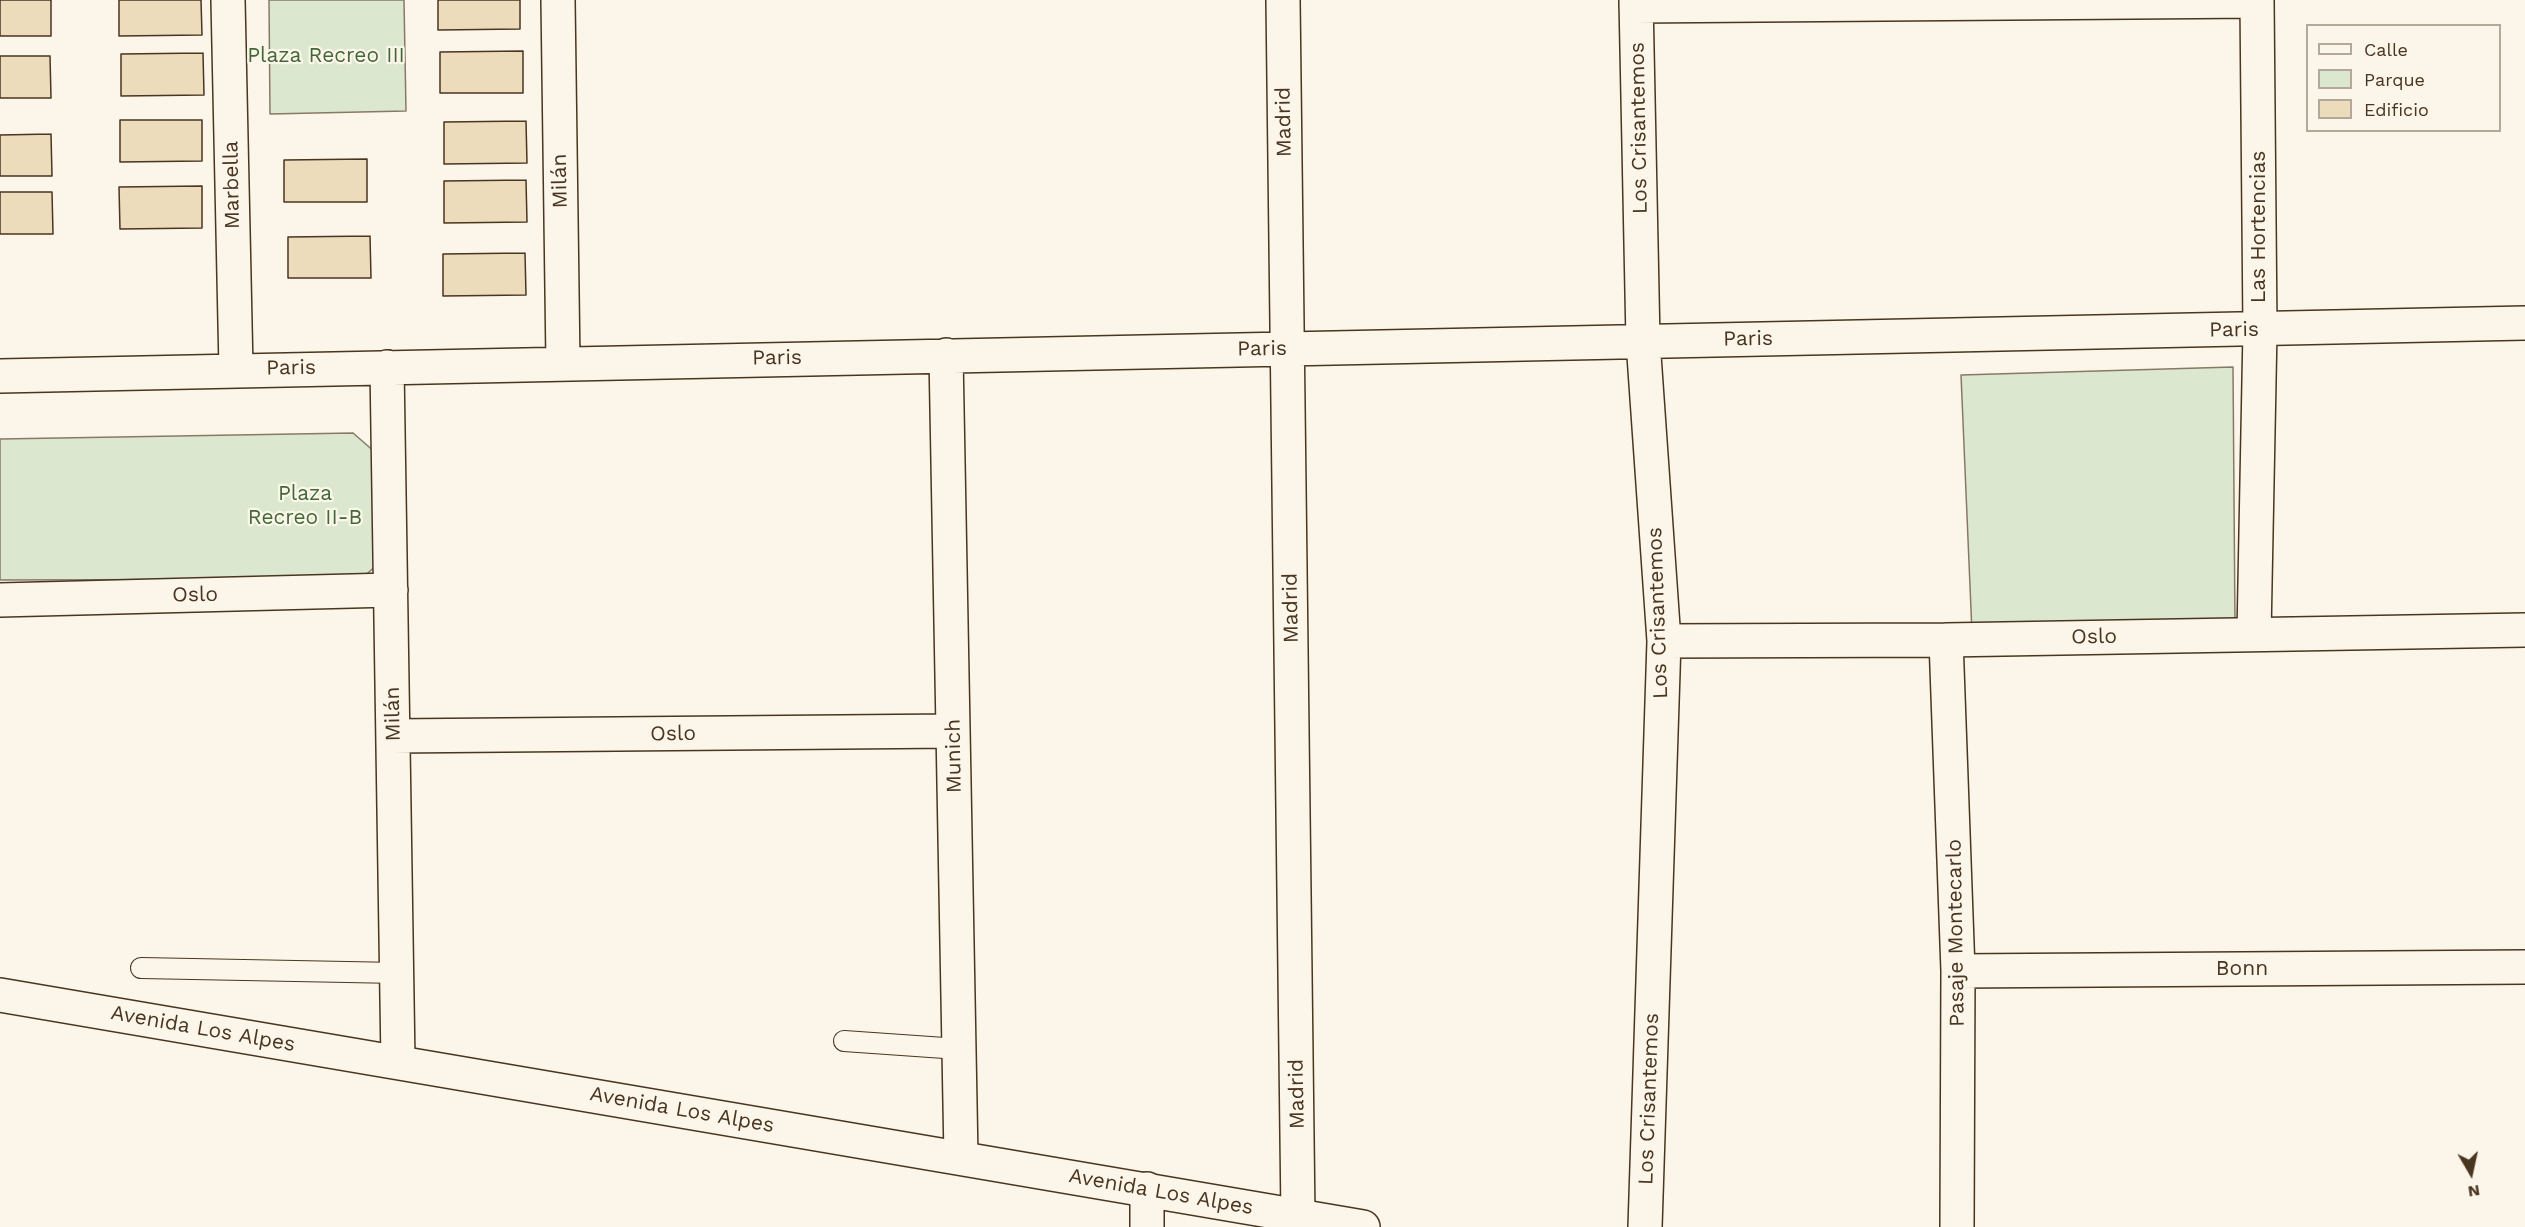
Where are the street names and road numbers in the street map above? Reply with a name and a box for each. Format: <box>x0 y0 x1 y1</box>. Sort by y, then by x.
street label: Los Crisantemos <box>1625 42 1653 214</box>
street label: Madrid <box>1271 87 1297 157</box>
street label: Marbella <box>219 141 245 229</box>
street label: Las Hortencias <box>2246 151 2272 303</box>
street label: Milán <box>547 153 573 209</box>
street label: Paris <box>2209 317 2259 343</box>
street label: Paris <box>1723 326 1773 352</box>
street label: Paris <box>1237 336 1287 362</box>
street label: Paris <box>752 345 802 371</box>
street label: Paris <box>266 355 316 381</box>
street label: Los Crisantemos <box>1642 527 1674 699</box>
street label: Madrid <box>1278 573 1304 643</box>
street label: Oslo <box>172 582 218 608</box>
street label: Oslo <box>2071 624 2117 650</box>
street label: Milán <box>380 686 406 742</box>
street label: Munich <box>941 719 967 793</box>
street label: Oslo <box>650 721 696 747</box>
street label: Pasaje Montecarlo <box>1942 839 1970 1027</box>
street label: Bonn <box>2216 956 2268 982</box>
street label: Avenida Los Alpes <box>109 1000 297 1058</box>
street label: Los Crisantemos <box>1633 1013 1665 1185</box>
street label: Madrid <box>1284 1059 1310 1129</box>
street label: Avenida Los Alpes <box>588 1081 776 1139</box>
street label: Avenida Los Alpes <box>1067 1163 1255 1221</box>

